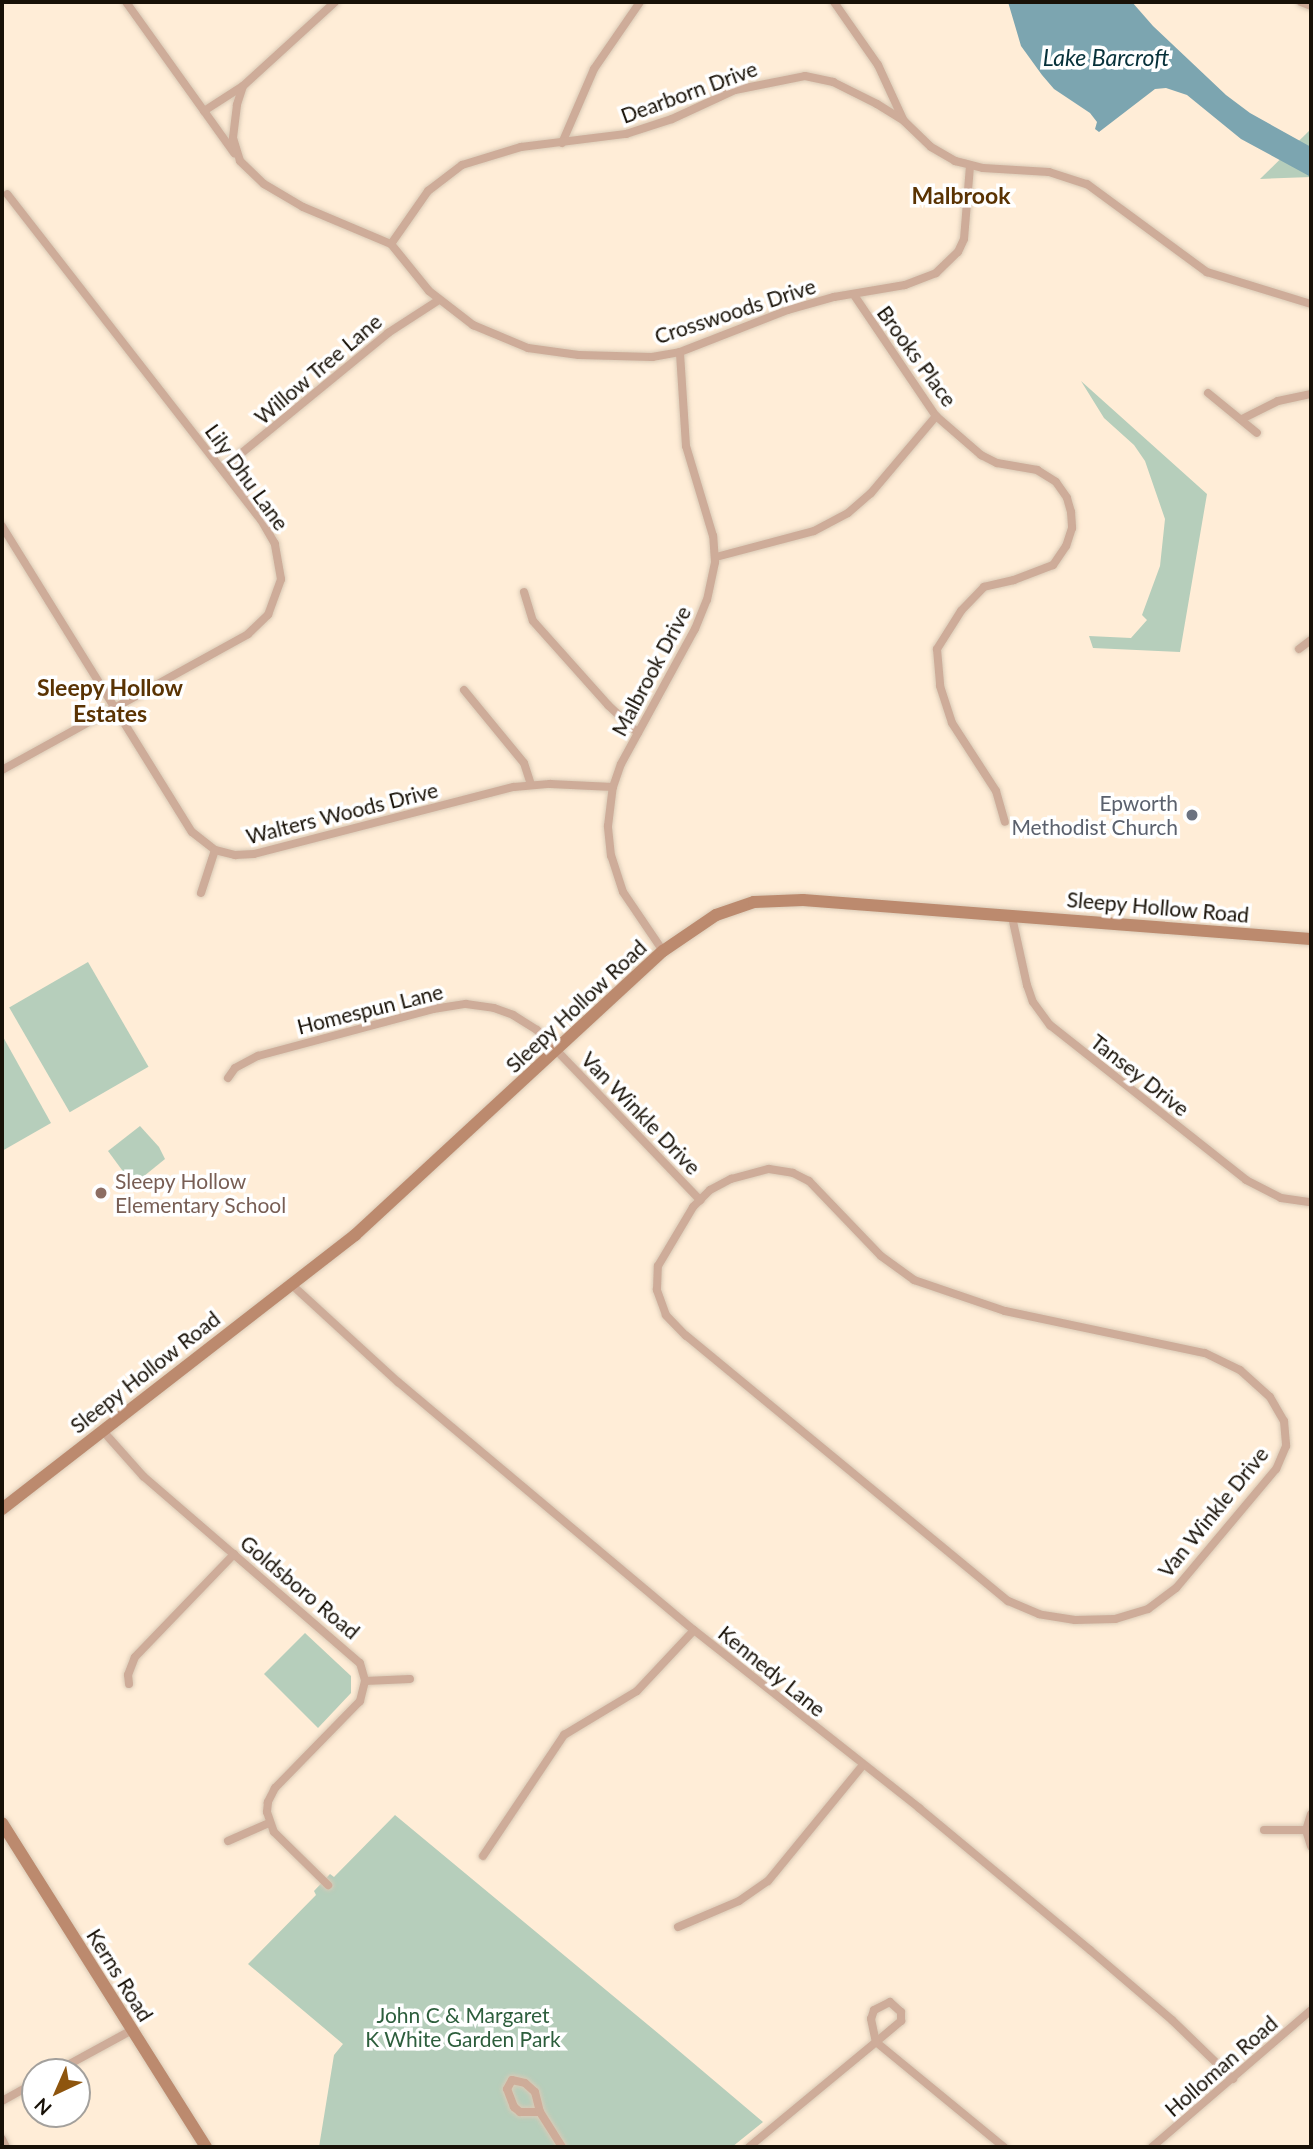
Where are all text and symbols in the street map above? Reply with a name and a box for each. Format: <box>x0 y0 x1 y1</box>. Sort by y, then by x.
water label: Lake Barcroft <box>1043 43 1169 71</box>
street label: Dearborn Drive <box>617 56 761 128</box>
district label: Malbrook <box>912 181 1010 209</box>
street label: Crosswoods Drive <box>651 273 819 349</box>
street label: Brooks Place <box>872 301 962 411</box>
street label: Willow Tree Lane <box>249 308 387 430</box>
street label: Lily Dhu Lane <box>200 419 294 535</box>
street label: Malbrook Drive <box>606 602 696 740</box>
district label: Sleepy Hollow Estates <box>37 673 183 727</box>
street label: Walters Woods Drive <box>243 777 441 849</box>
place label: Epworth Methodist Church <box>1011 790 1178 840</box>
marker: Epworth Methodist Church <box>1184 807 1200 823</box>
street label: Sleepy Hollow Road <box>1065 886 1251 928</box>
street label: Sleepy Hollow Road <box>500 934 652 1078</box>
street label: Homespun Lane <box>294 979 446 1039</box>
street label: Tansey Drive <box>1086 1029 1194 1121</box>
street label: Van Winkle Drive <box>576 1046 706 1180</box>
place label: Sleepy Hollow Elementary School <box>115 1168 287 1218</box>
marker: Sleepy Hollow Elementary School <box>93 1185 109 1201</box>
street label: Sleepy Hollow Road <box>65 1306 225 1438</box>
street label: Van Winkle Drive <box>1153 1442 1273 1582</box>
street label: Goldsboro Road <box>235 1530 365 1644</box>
street label: Kennedy Lane <box>713 1620 831 1722</box>
street label: Kerns Road <box>82 1924 158 2026</box>
park label: John C & Margaret K White Garden Park <box>365 2002 561 2052</box>
street label: Holloman Road <box>1160 2010 1282 2122</box>
north arrow <box>21 2058 91 2128</box>
text: N <box>29 2094 56 2120</box>

